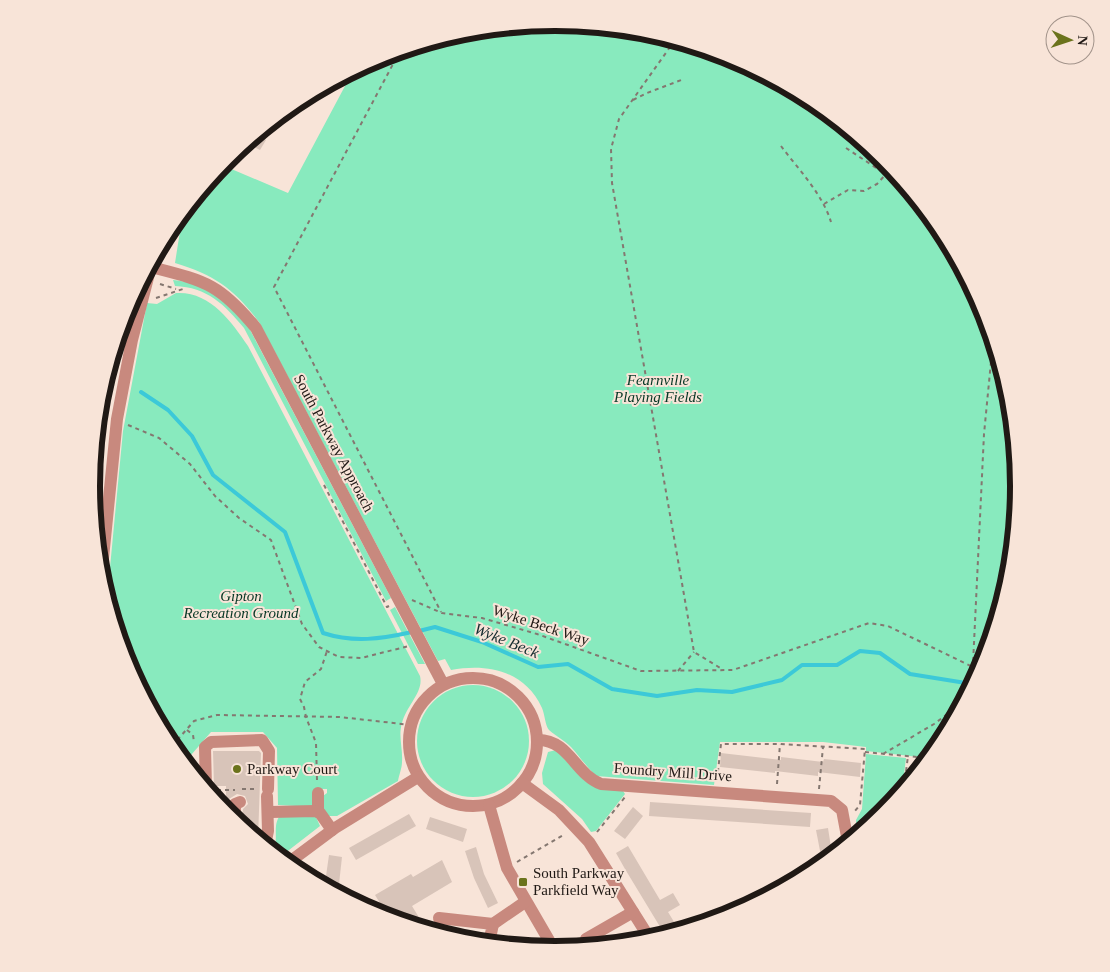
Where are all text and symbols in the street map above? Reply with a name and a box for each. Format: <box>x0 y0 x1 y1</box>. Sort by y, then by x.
north arrow <box>1045 15 1095 65</box>
text: N <box>1075 35 1090 46</box>
street label: South Parkway Approach <box>291 372 377 515</box>
park label: Fearnville Playing Fields <box>613 372 702 405</box>
park label: Gipton Recreation Ground <box>182 588 299 621</box>
street label: Wyke Beck Way <box>491 601 591 649</box>
water label: Wyke Beck <box>472 618 542 662</box>
street label: Foundry Mill Drive <box>613 760 733 784</box>
place label: Parkway Court <box>247 761 338 777</box>
marker: Parkway Court <box>231 763 243 775</box>
place label: South Parkway Parkfield Way <box>533 865 625 898</box>
marker: South Parkway Parkfield Way <box>517 876 529 888</box>

